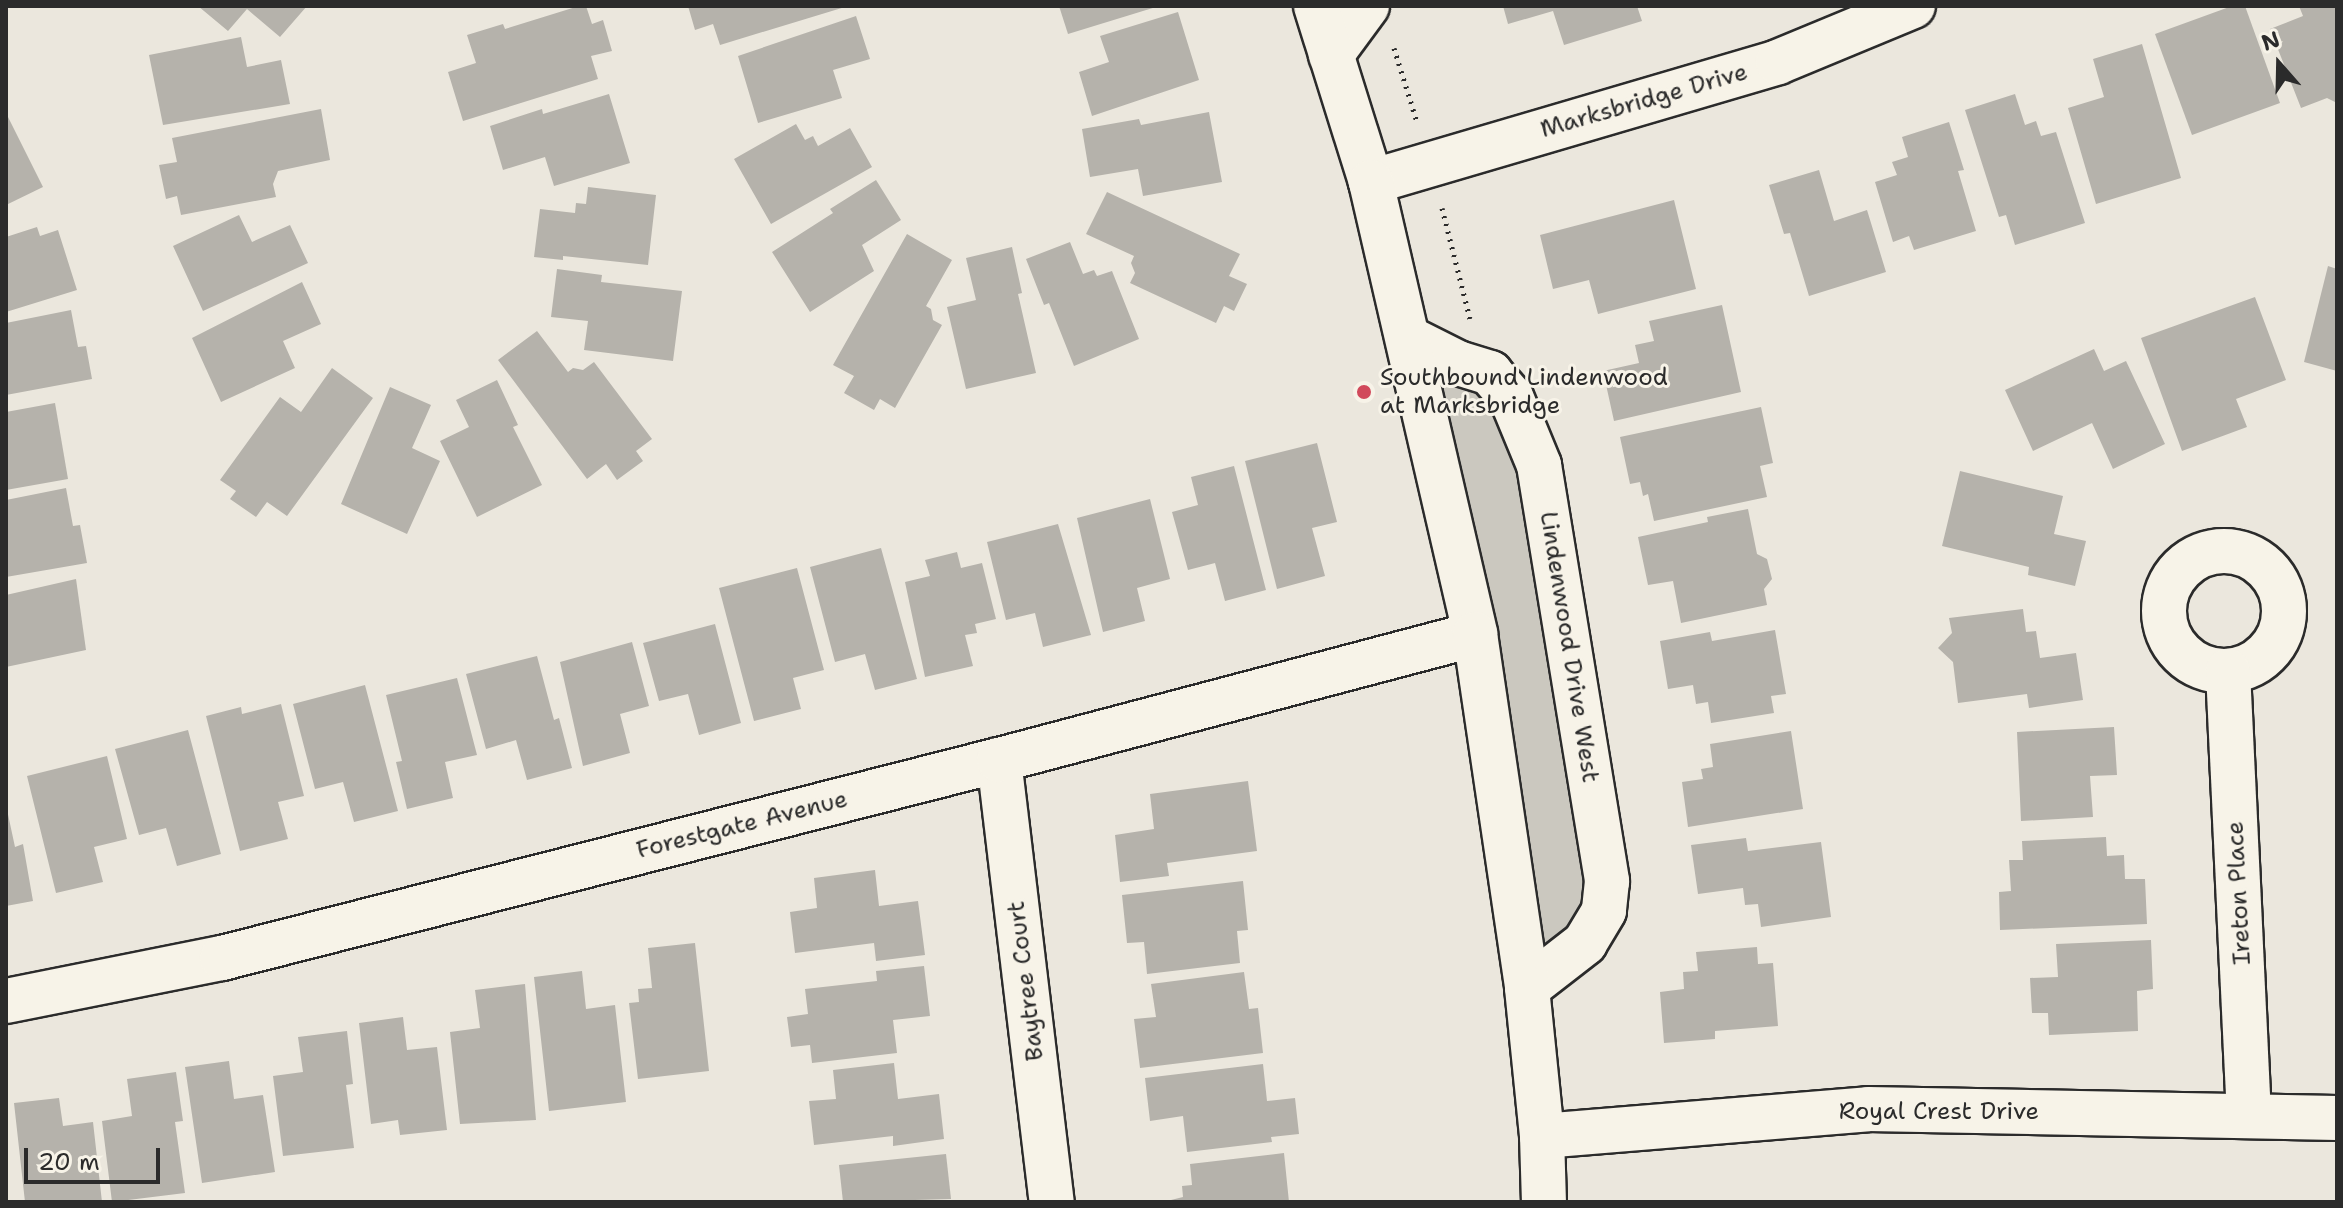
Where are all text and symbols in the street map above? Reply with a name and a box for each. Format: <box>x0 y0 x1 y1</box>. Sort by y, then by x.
north arrow <box>2239 24 2319 104</box>
text: N <box>2257 24 2284 58</box>
street label: Marksbridge Drive <box>1537 58 1751 144</box>
place label: Southbound Lindenwood at Marksbridge <box>1380 364 1668 420</box>
marker: Southbound Lindenwood at Marksbridge <box>1355 383 1373 401</box>
street label: Lindenwood Drive West <box>1533 509 1605 785</box>
street label: Forestgate Avenue <box>633 785 851 865</box>
street label: Ireton Place <box>2221 820 2257 966</box>
street label: Baytree Court <box>1002 899 1050 1063</box>
street label: Royal Crest Drive <box>1839 1098 2039 1126</box>
scale bar <box>28 1132 164 1182</box>
text: 20 m <box>38 1146 100 1178</box>

